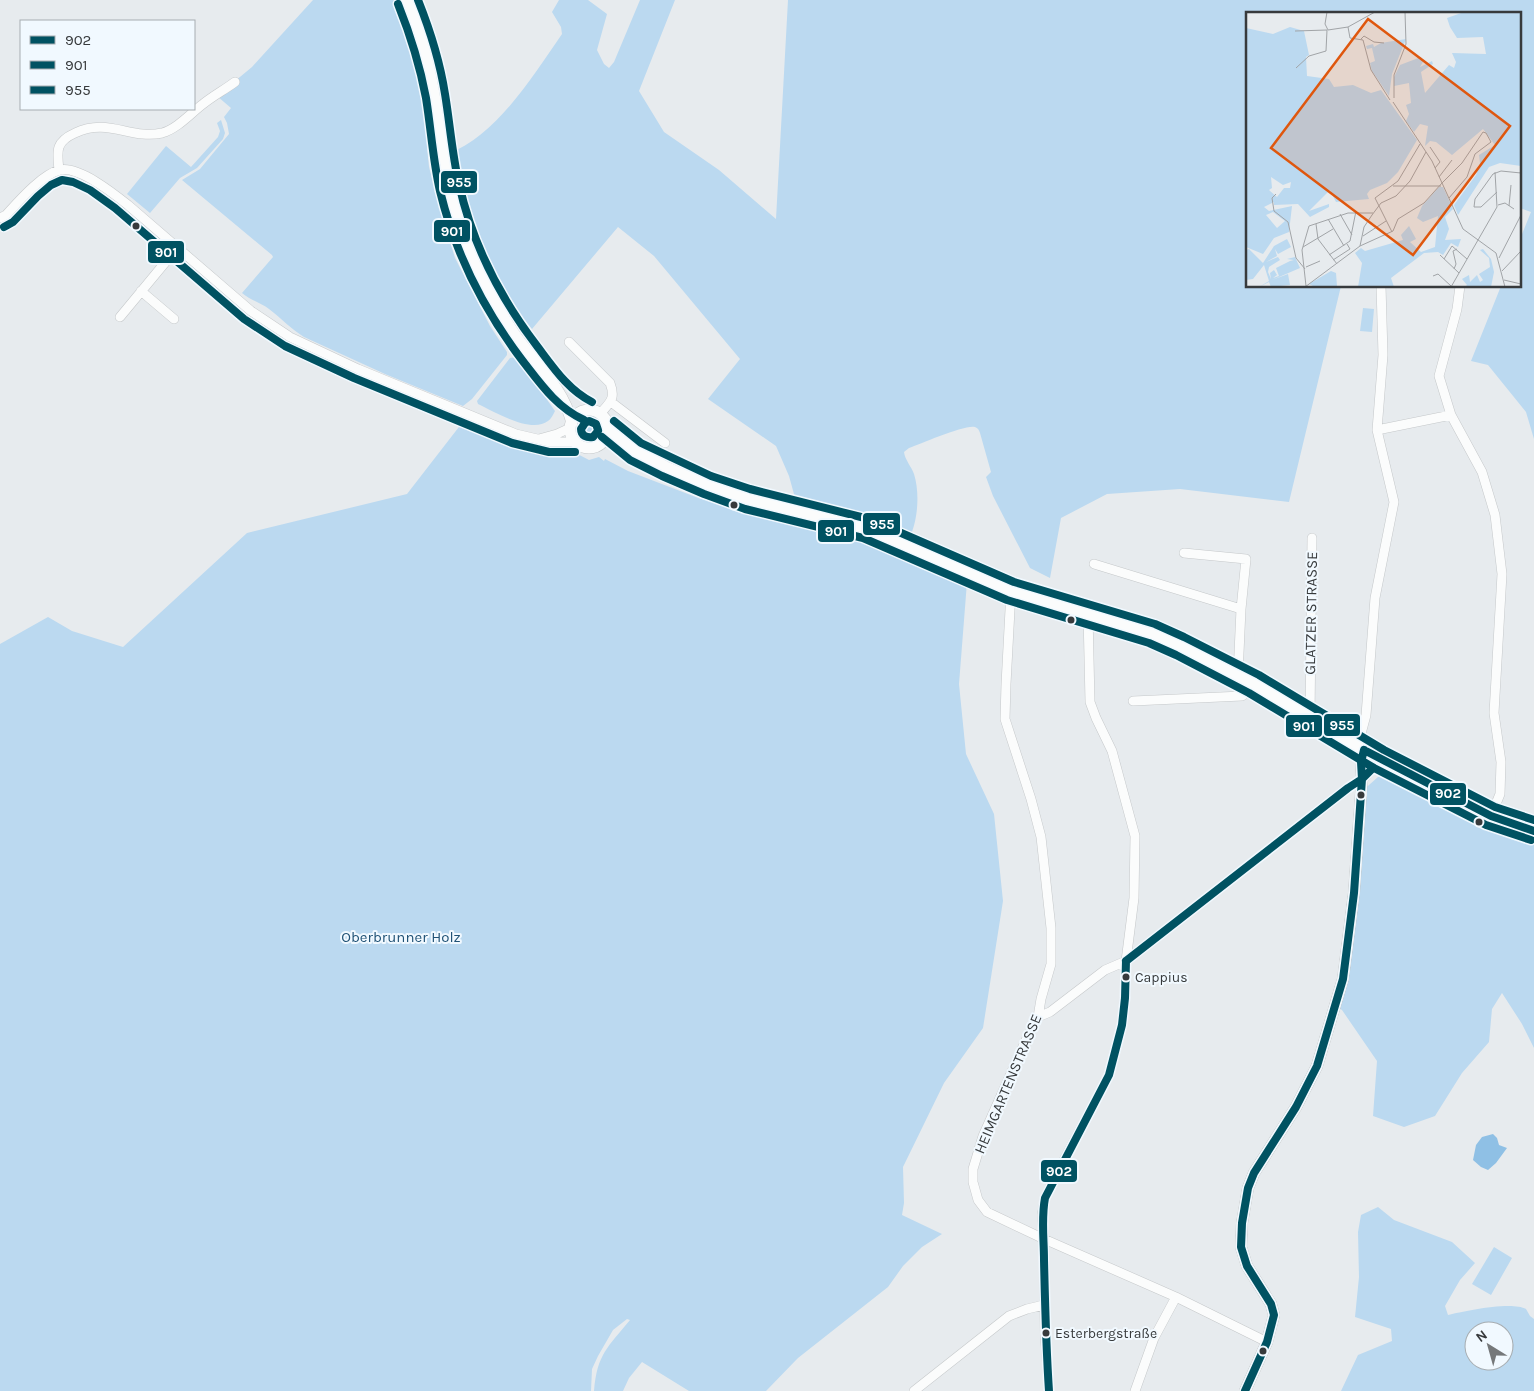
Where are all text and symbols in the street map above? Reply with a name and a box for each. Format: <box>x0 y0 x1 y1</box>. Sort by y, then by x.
inset map <box>1246 12 1522 288</box>
legend <box>20 20 195 110</box>
text: 902 <box>65 31 91 49</box>
text: 901 <box>65 56 88 74</box>
text: 955 <box>65 81 91 99</box>
line badge: 955 <box>440 170 478 194</box>
text: 955 <box>447 174 471 191</box>
line badge: 901 <box>433 219 471 243</box>
unlabelled marker <box>131 221 141 231</box>
text: 901 <box>441 223 463 240</box>
line badge: 901 <box>147 240 185 264</box>
text: 901 <box>155 244 177 261</box>
unlabelled marker <box>729 500 739 510</box>
line badge: 955 <box>862 512 901 536</box>
text: 955 <box>870 516 894 533</box>
line badge: 901 <box>817 519 855 543</box>
text: 901 <box>825 523 847 540</box>
street label: GLATZER STRASSE <box>1301 551 1321 675</box>
unlabelled marker <box>1066 615 1076 625</box>
line badge: 955 <box>1323 713 1361 737</box>
line badge: 901 <box>1285 714 1323 738</box>
text: 955 <box>1330 717 1354 734</box>
text: 901 <box>1293 718 1315 735</box>
line badge: 902 <box>1429 782 1467 806</box>
text: 902 <box>1435 785 1461 802</box>
unlabelled marker <box>1356 790 1366 800</box>
unlabelled marker <box>1474 817 1484 827</box>
park label: Oberbrunner Holz <box>341 928 461 946</box>
place label: Cappius <box>1135 969 1188 986</box>
marker: Cappius <box>1121 972 1131 982</box>
street label: HEIMGARTENSTRASSE <box>970 1011 1046 1157</box>
line badge: 902 <box>1040 1159 1078 1183</box>
text: 902 <box>1046 1163 1072 1180</box>
north arrow <box>1464 1321 1514 1371</box>
place label: Esterbergstraße <box>1055 1325 1157 1342</box>
text: N <box>1472 1326 1491 1346</box>
marker: Esterbergstraße <box>1041 1328 1051 1338</box>
unlabelled marker <box>1258 1346 1268 1356</box>

